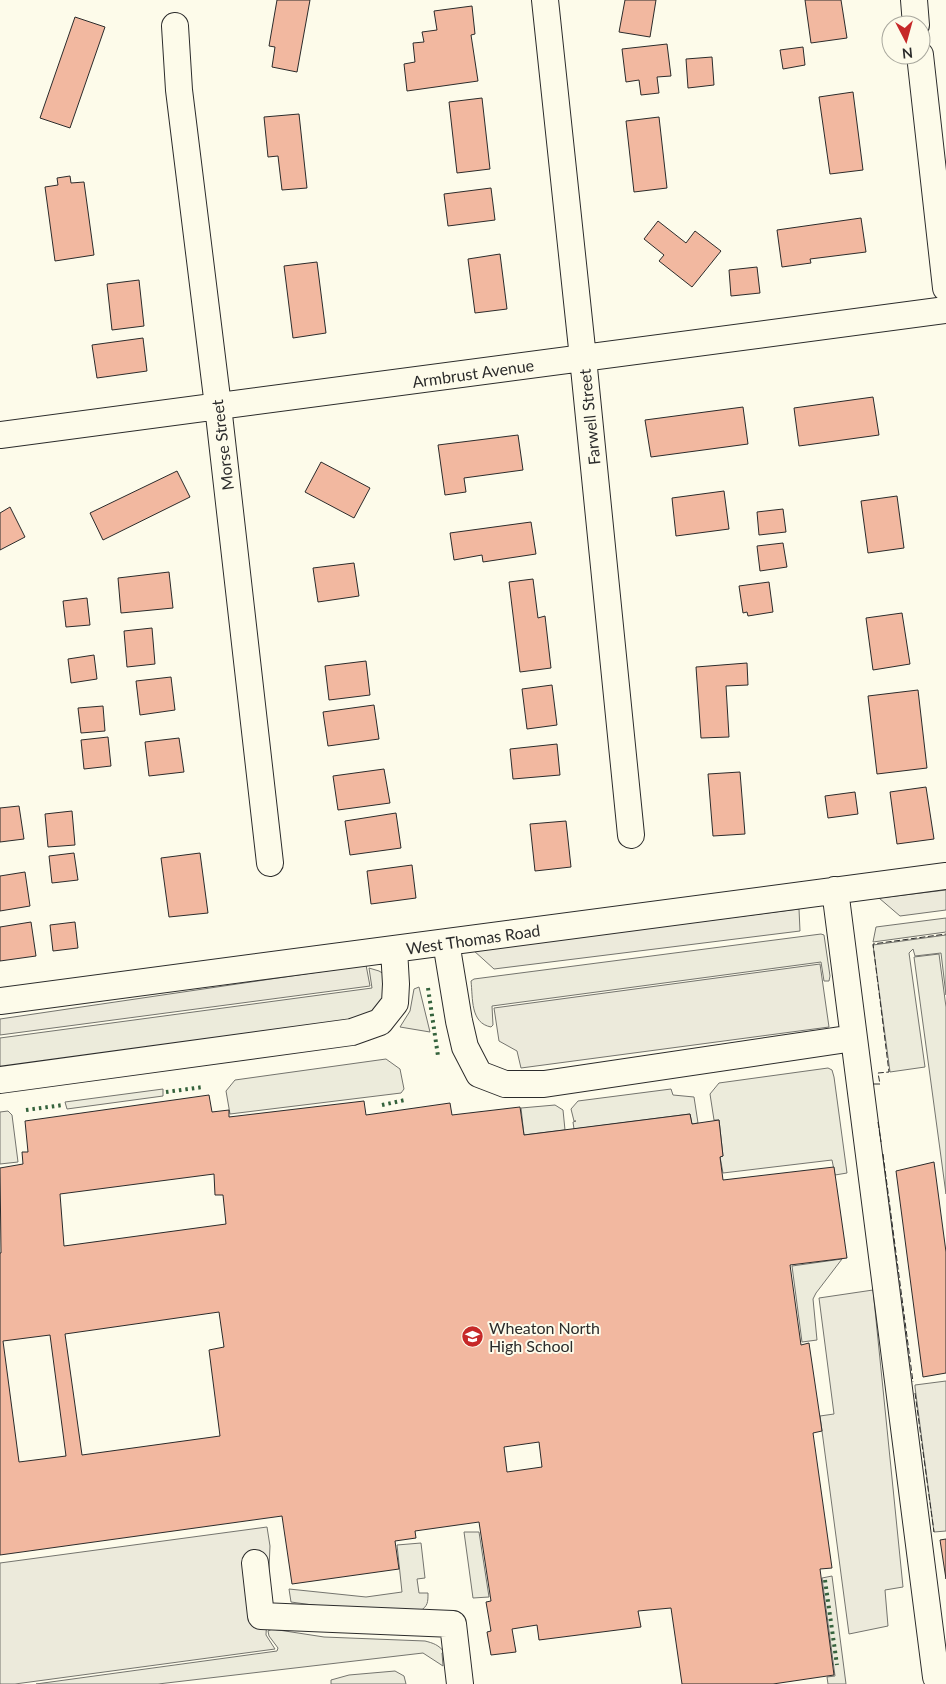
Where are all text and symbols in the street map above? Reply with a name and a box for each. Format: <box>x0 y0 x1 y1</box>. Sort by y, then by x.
north arrow <box>881 15 931 65</box>
text: N <box>901 44 914 62</box>
street label: Armbrust Avenue <box>411 355 535 391</box>
street label: Farwell Street <box>574 368 603 466</box>
street label: Morse Street <box>207 398 237 491</box>
street label: West Thomas Road <box>405 920 541 958</box>
place label: Wheaton North High School <box>489 1318 600 1355</box>
school or university icon: Wheaton North High School <box>461 1324 485 1348</box>

